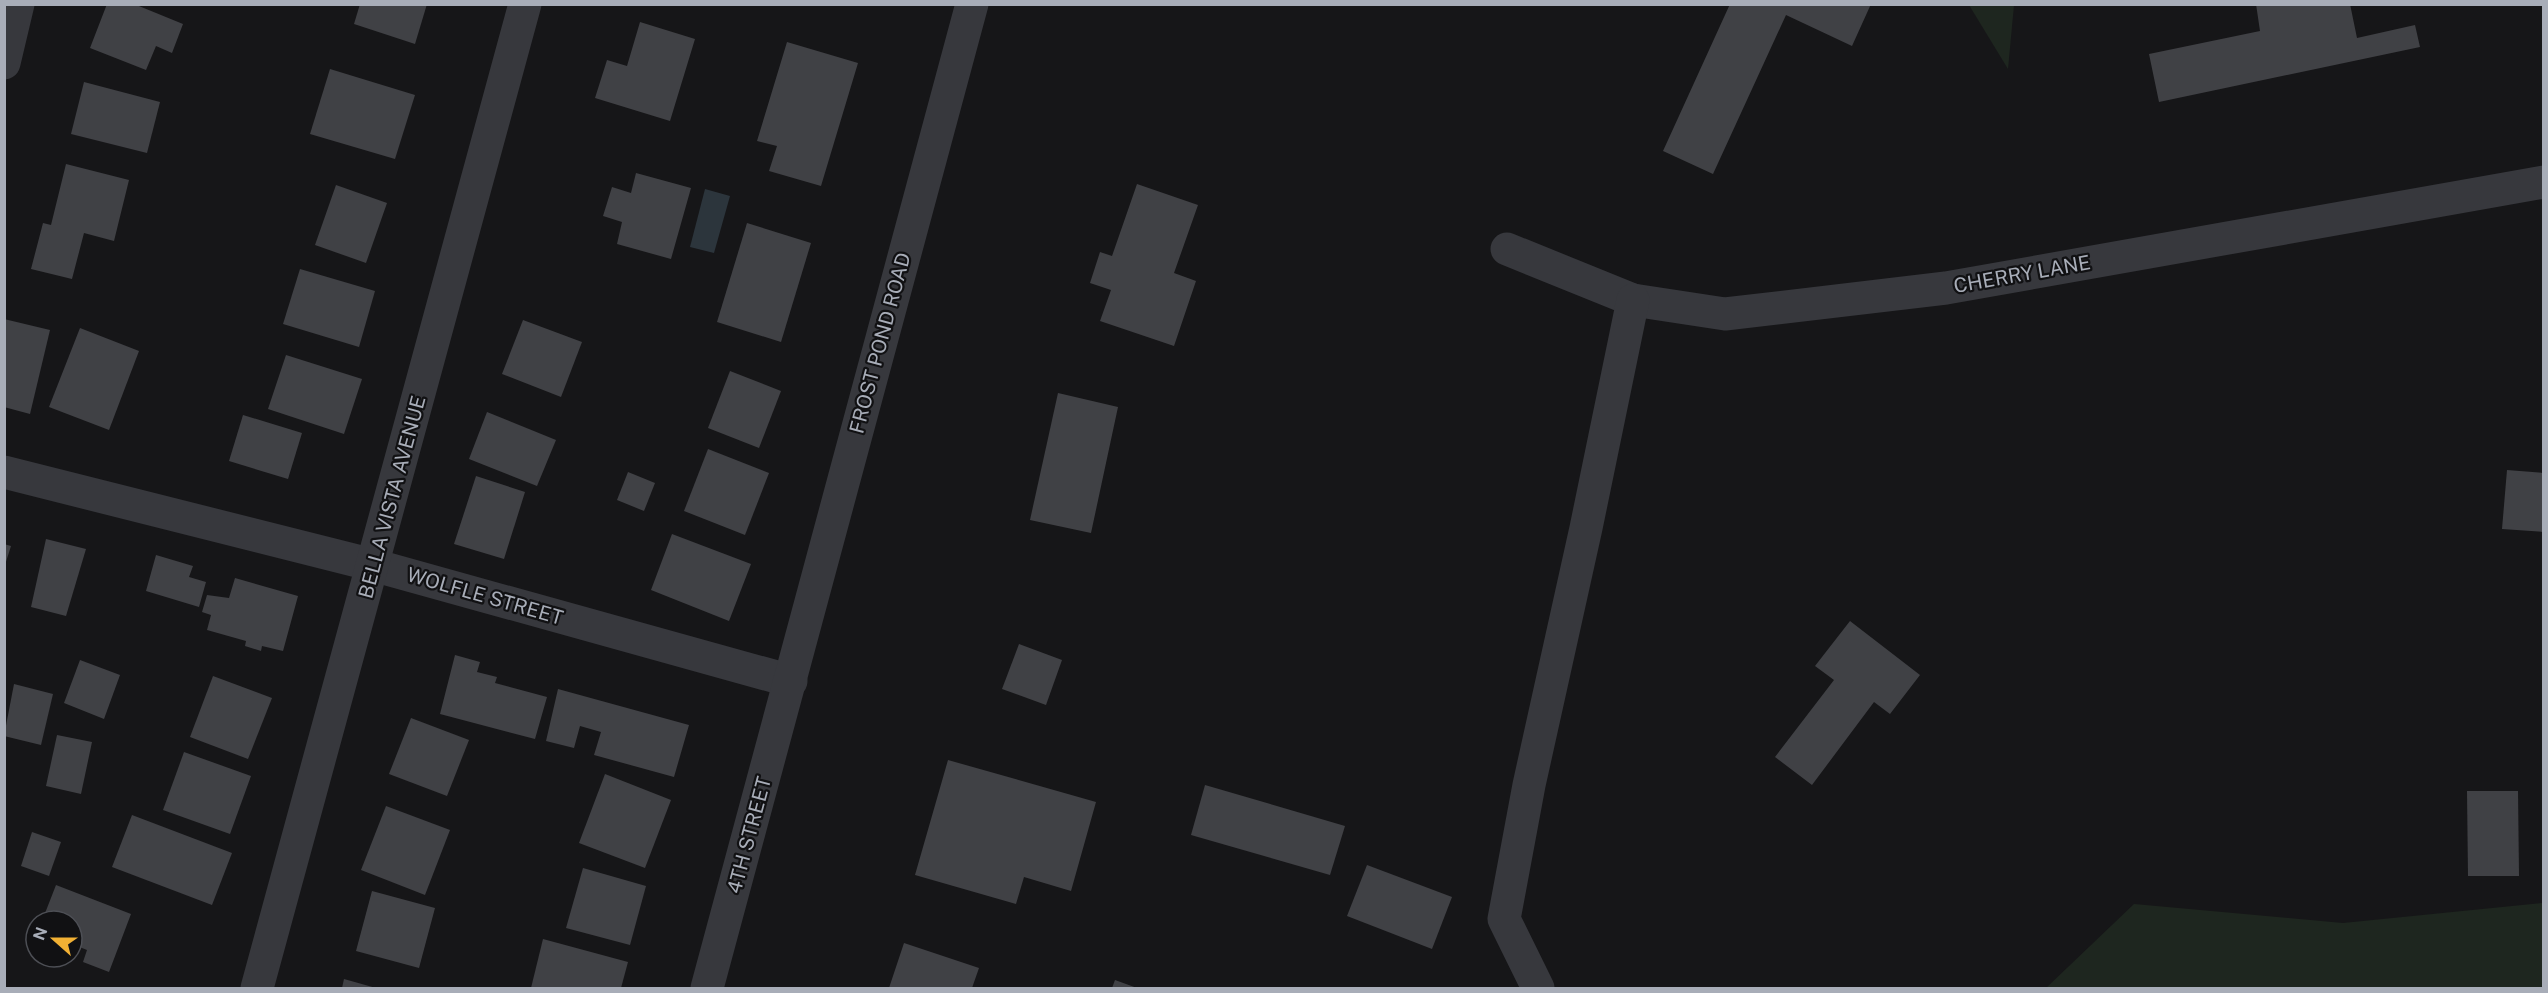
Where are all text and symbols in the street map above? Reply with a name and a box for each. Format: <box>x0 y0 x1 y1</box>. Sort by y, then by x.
street label: FROST POND ROAD <box>844 250 916 436</box>
street label: CHERRY LANE <box>1952 250 2092 298</box>
street label: BELLA VISTA AVENUE <box>353 393 431 601</box>
street label: WOLFLE STREET <box>404 562 566 630</box>
street label: 4TH STREET <box>722 774 776 896</box>
north arrow <box>24 909 84 969</box>
text: N <box>29 925 52 943</box>

